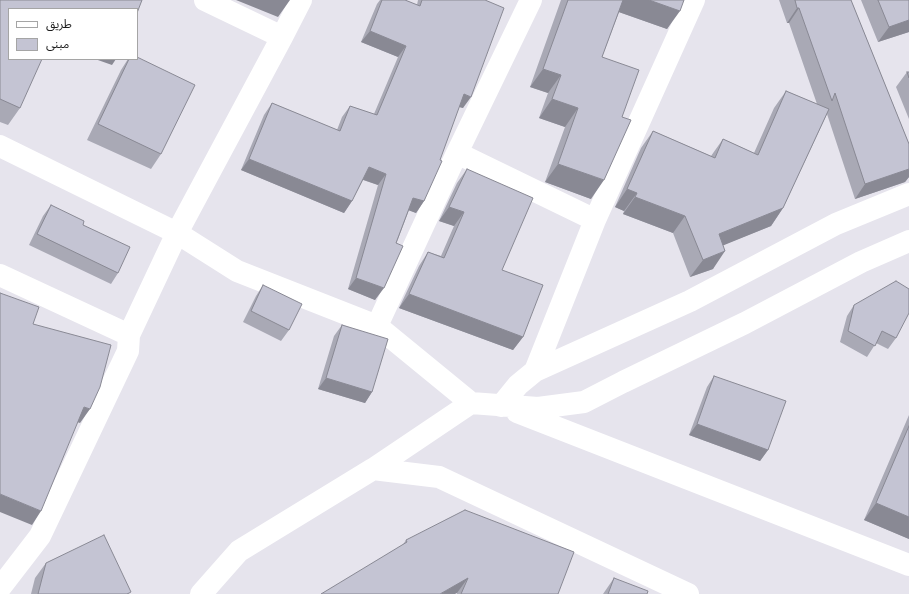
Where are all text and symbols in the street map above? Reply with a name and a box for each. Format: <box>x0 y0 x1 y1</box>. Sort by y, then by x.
legend <box>8 8 138 60</box>
text: طريق <box>46 16 72 31</box>
text: مبنى <box>46 36 69 51</box>

